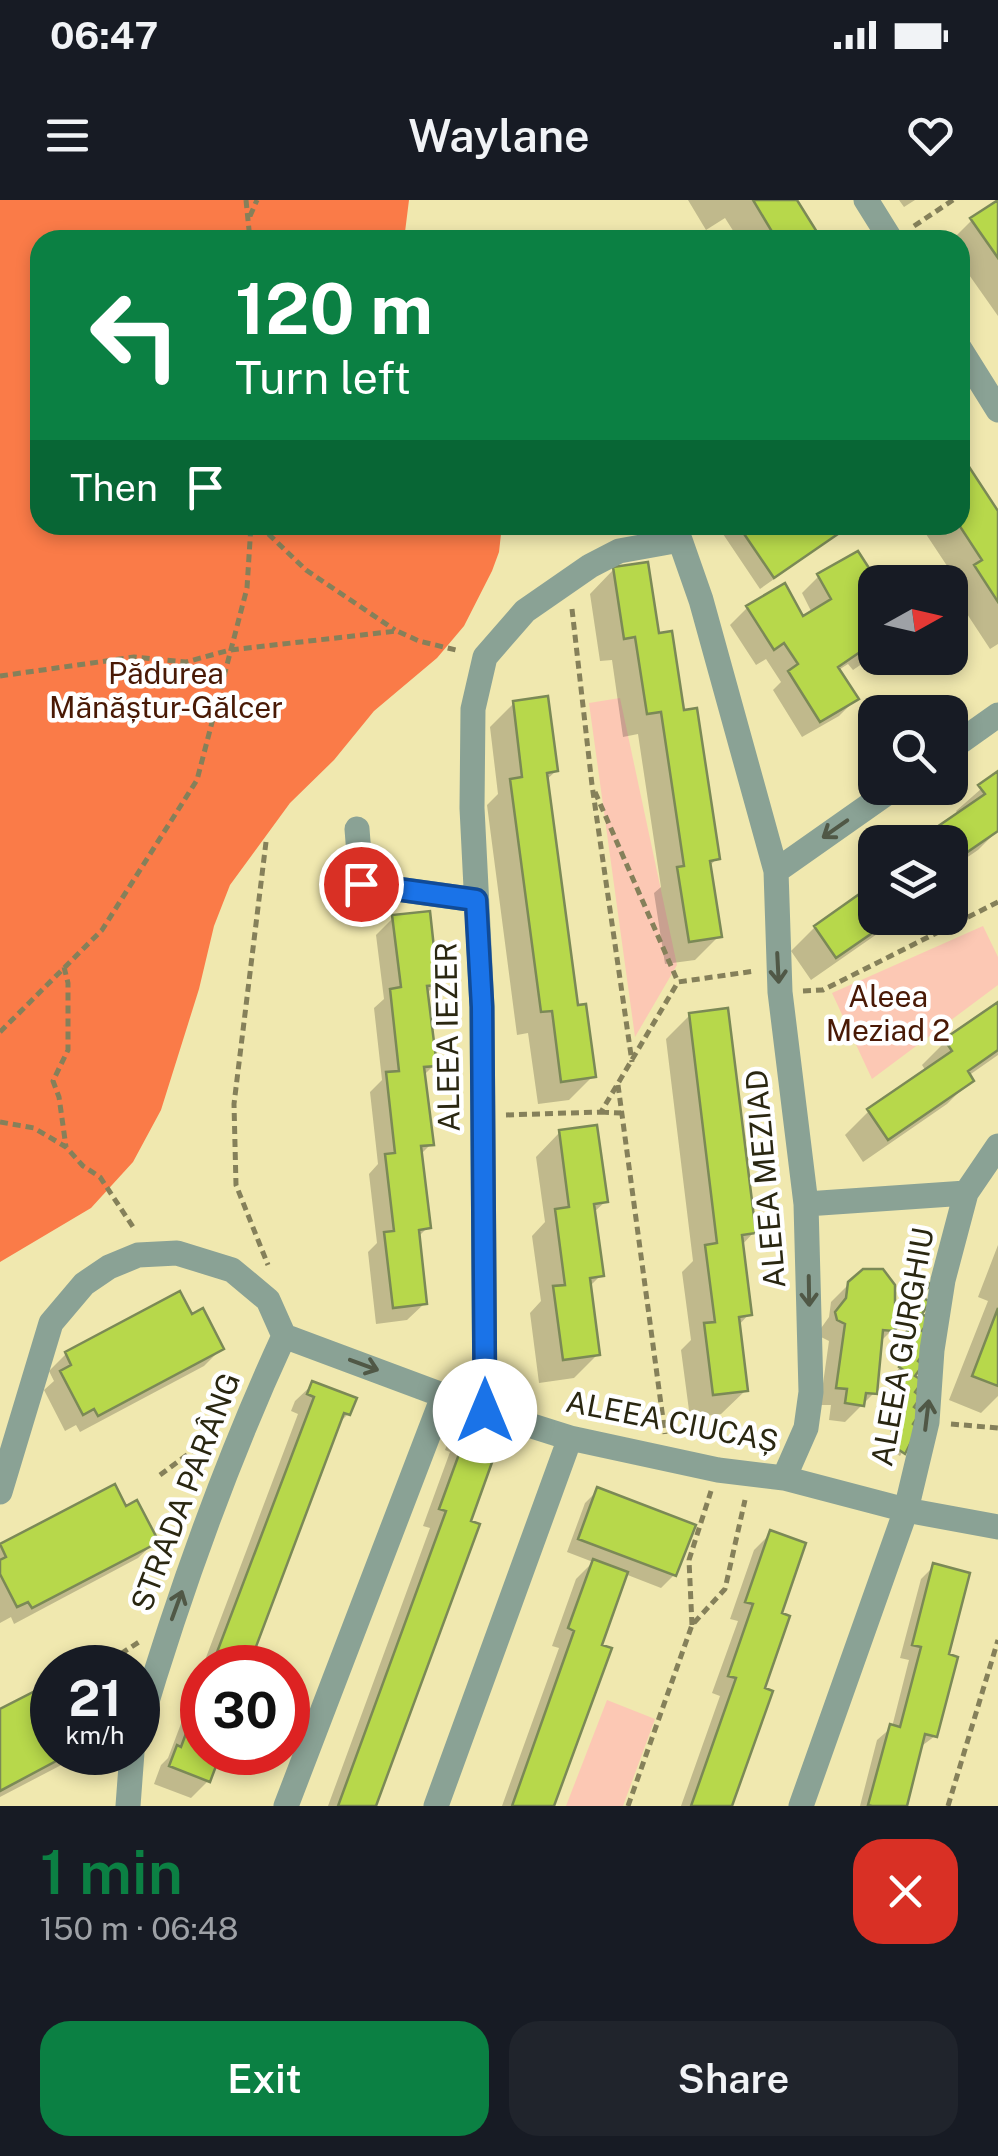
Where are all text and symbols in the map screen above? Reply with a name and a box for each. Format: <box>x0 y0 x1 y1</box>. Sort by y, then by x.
text: 06:47 <box>50 13 158 58</box>
icon: menu <box>40 108 95 163</box>
icon: heart <box>903 108 958 163</box>
text: Waylane <box>408 109 590 162</box>
text: 120 m <box>235 267 433 350</box>
icon: left <box>70 270 200 400</box>
text: Turn left <box>235 351 411 404</box>
icon: arrive <box>178 460 233 515</box>
text: Then <box>70 465 158 510</box>
north arrow <box>858 565 968 675</box>
map controls <box>858 565 968 935</box>
park label: Pădurea Mănăștur-Gălcer <box>49 655 283 725</box>
button: search <box>858 695 968 805</box>
one-way arrow <box>822 818 849 839</box>
button: layers <box>858 825 968 935</box>
pin <box>319 842 404 927</box>
icon: arrive <box>334 857 389 912</box>
street label: ALEEA IEZER <box>427 942 467 1132</box>
one-way arrow <box>769 952 788 984</box>
park label: Aleea Meziad 2 <box>826 978 950 1048</box>
street label: ALEEA MEZIAD <box>738 1068 792 1290</box>
street label: ALEEA GURGHIU <box>863 1225 941 1469</box>
one-way arrow <box>800 1274 818 1307</box>
one-way arrow <box>347 1357 378 1375</box>
position arrow <box>433 1359 537 1463</box>
street label: STRADA PARÂNG <box>123 1367 247 1616</box>
street label: ALEEA CIUCAȘ <box>563 1383 781 1459</box>
one-way arrow <box>918 1399 937 1431</box>
one-way arrow <box>169 1590 187 1621</box>
speed limit sign: 30 <box>180 1645 310 1775</box>
text: 21 <box>68 1668 122 1727</box>
text: km/h <box>66 1720 124 1750</box>
text: 1 min <box>40 1837 183 1908</box>
button: close <box>853 1839 958 1944</box>
text: 150 m · 06:48 <box>40 1910 238 1947</box>
button: Exit <box>40 2021 489 2136</box>
button: Share <box>509 2021 958 2136</box>

